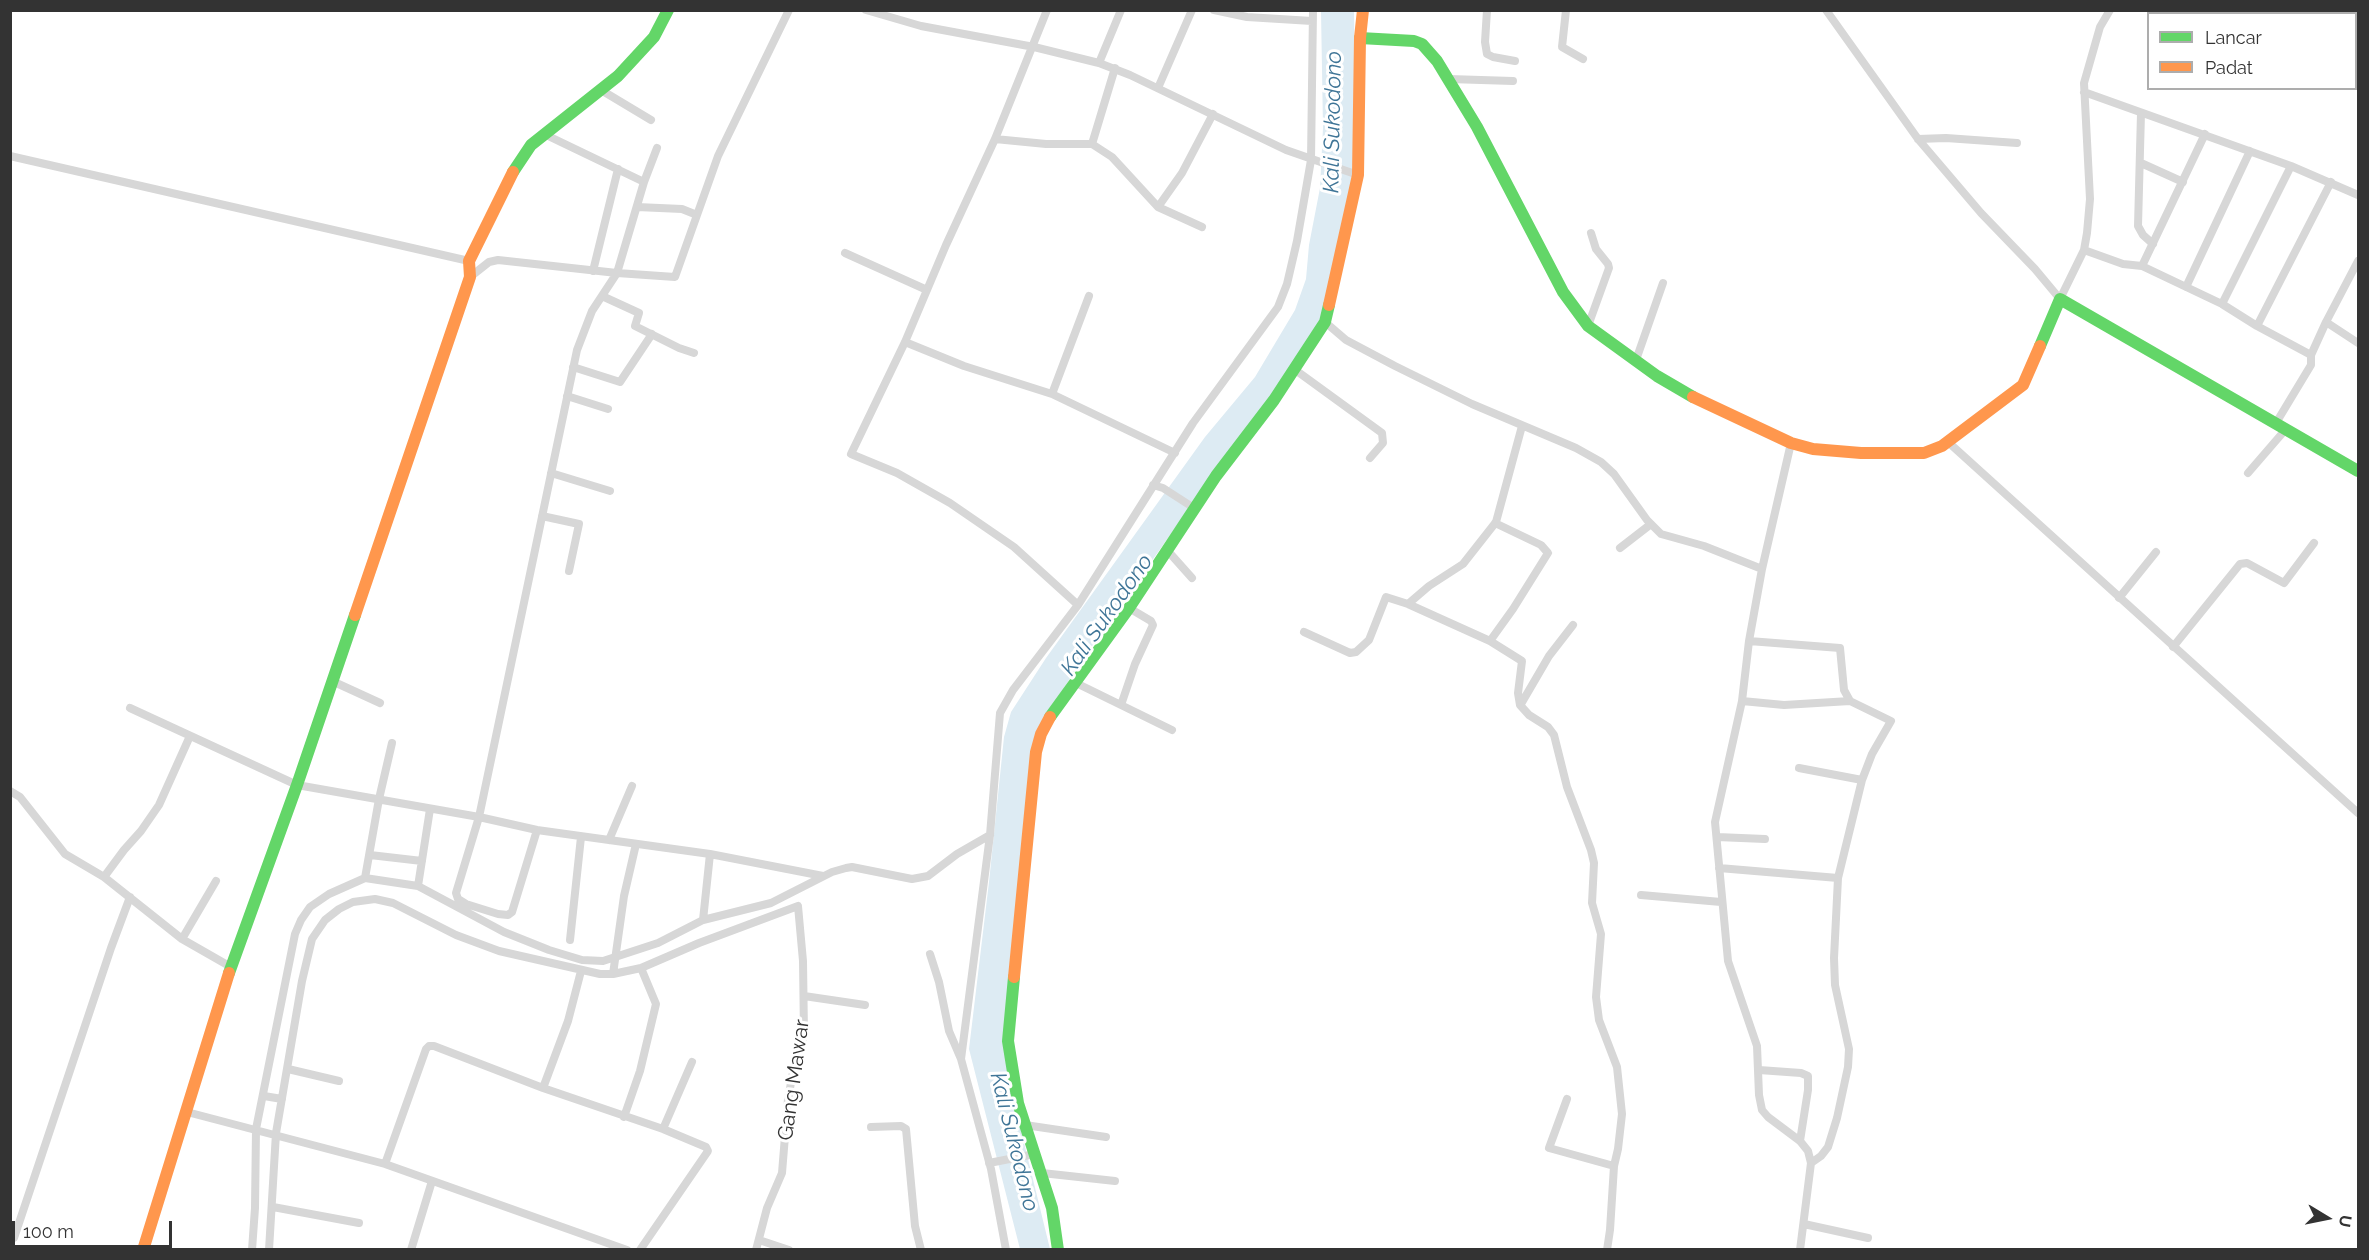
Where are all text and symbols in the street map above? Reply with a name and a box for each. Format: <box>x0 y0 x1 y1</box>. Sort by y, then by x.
legend <box>2147 12 2357 90</box>
text: Lancar <box>2205 27 2262 48</box>
water label: Kali Sukodono <box>1319 51 1347 193</box>
text: Padat <box>2205 57 2253 78</box>
water label: Kali Sukodono <box>1055 549 1159 681</box>
street label: Gang Mawar <box>773 1018 815 1142</box>
water label: Kali Sukodono <box>984 1070 1044 1214</box>
north arrow <box>2297 1188 2357 1248</box>
scale bar <box>15 1209 176 1247</box>
text: U <box>2335 1214 2356 1229</box>
text: 100 m <box>23 1221 74 1242</box>

